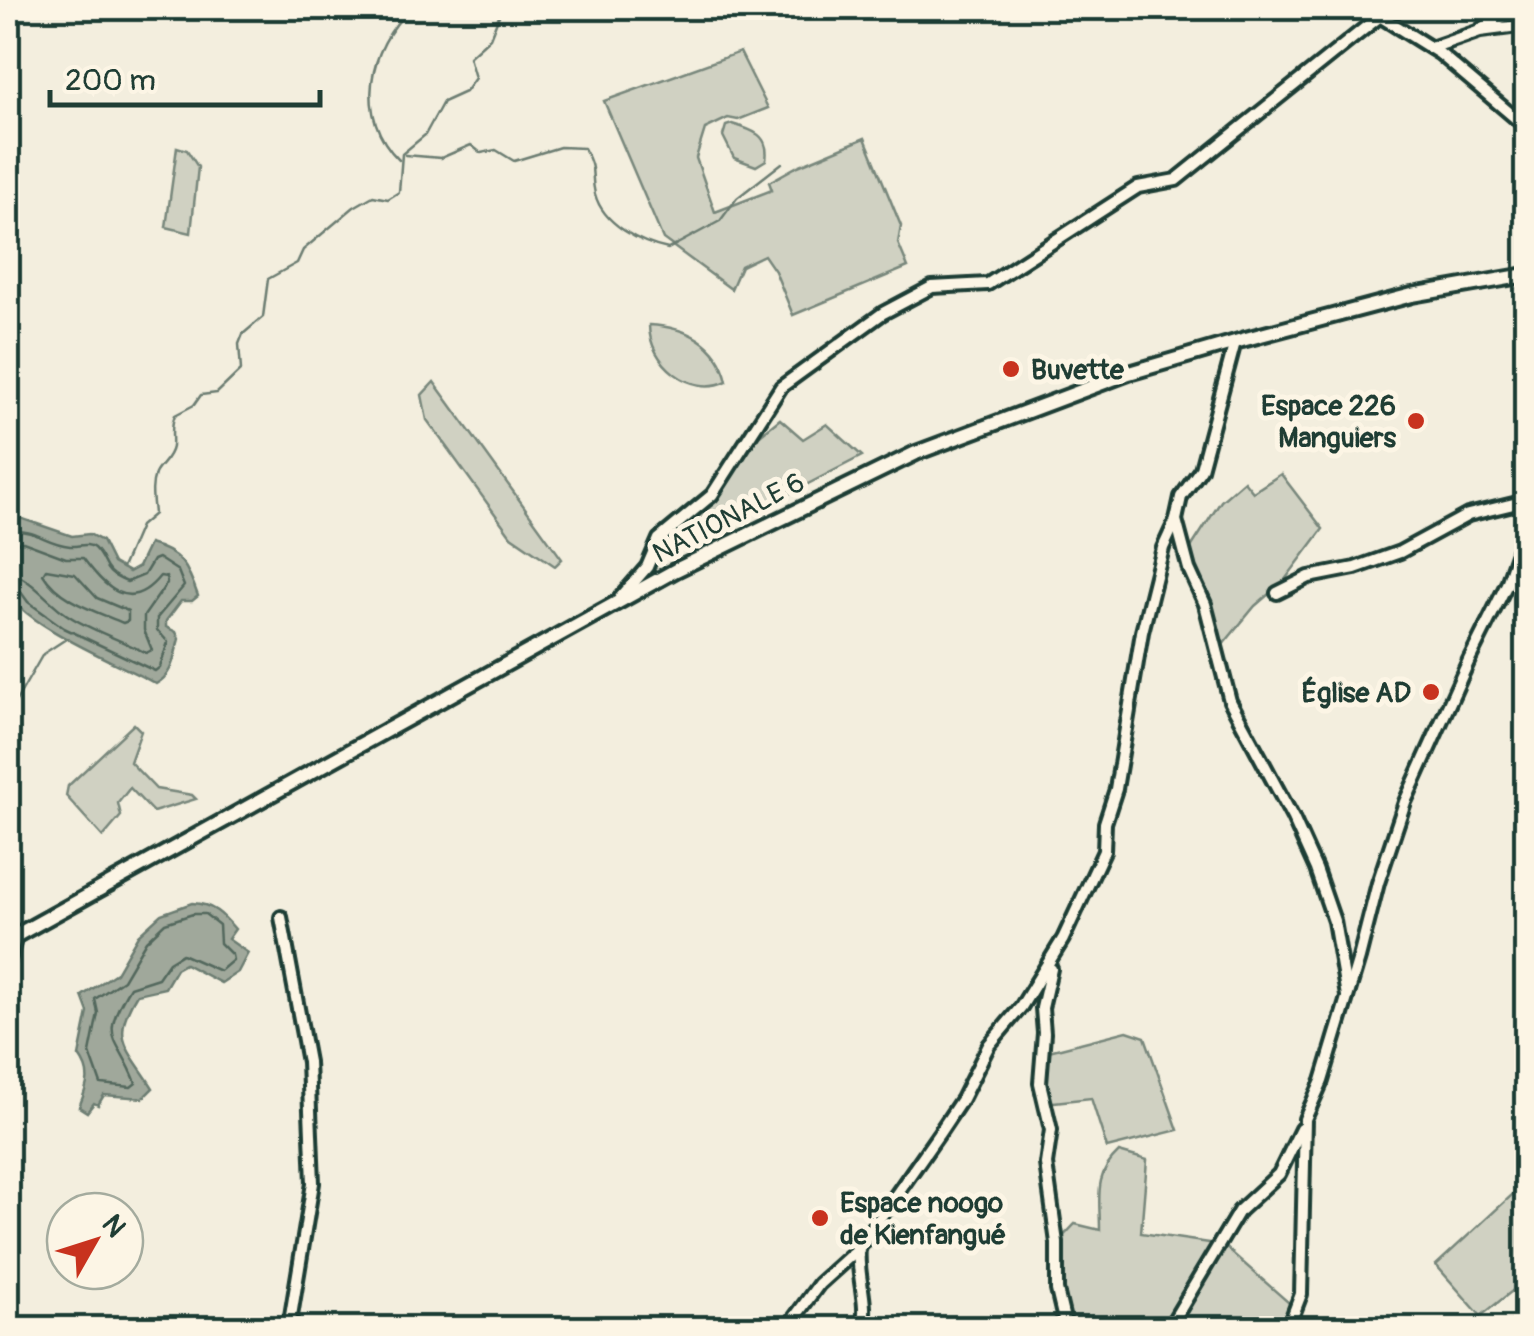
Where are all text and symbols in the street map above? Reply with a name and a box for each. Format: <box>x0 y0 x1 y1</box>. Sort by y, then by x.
scale bar <box>50 45 320 107</box>
text: 200 m <box>65 62 156 99</box>
place label: Buvette <box>1031 353 1125 388</box>
marker: Buvette <box>1000 358 1022 380</box>
place label: Espace 226 Manguiers <box>1261 389 1396 456</box>
marker: Espace 226 Manguiers <box>1405 410 1427 432</box>
street label: NATIONALE 6 <box>647 465 811 572</box>
place label: Église AD <box>1301 676 1411 711</box>
marker: Église AD <box>1420 681 1442 703</box>
place label: Espace noogo de Kienfangué <box>840 1186 1006 1253</box>
north arrow <box>45 1191 145 1291</box>
marker: Espace noogo de Kienfangué <box>809 1207 831 1229</box>
text: N <box>94 1208 133 1245</box>

